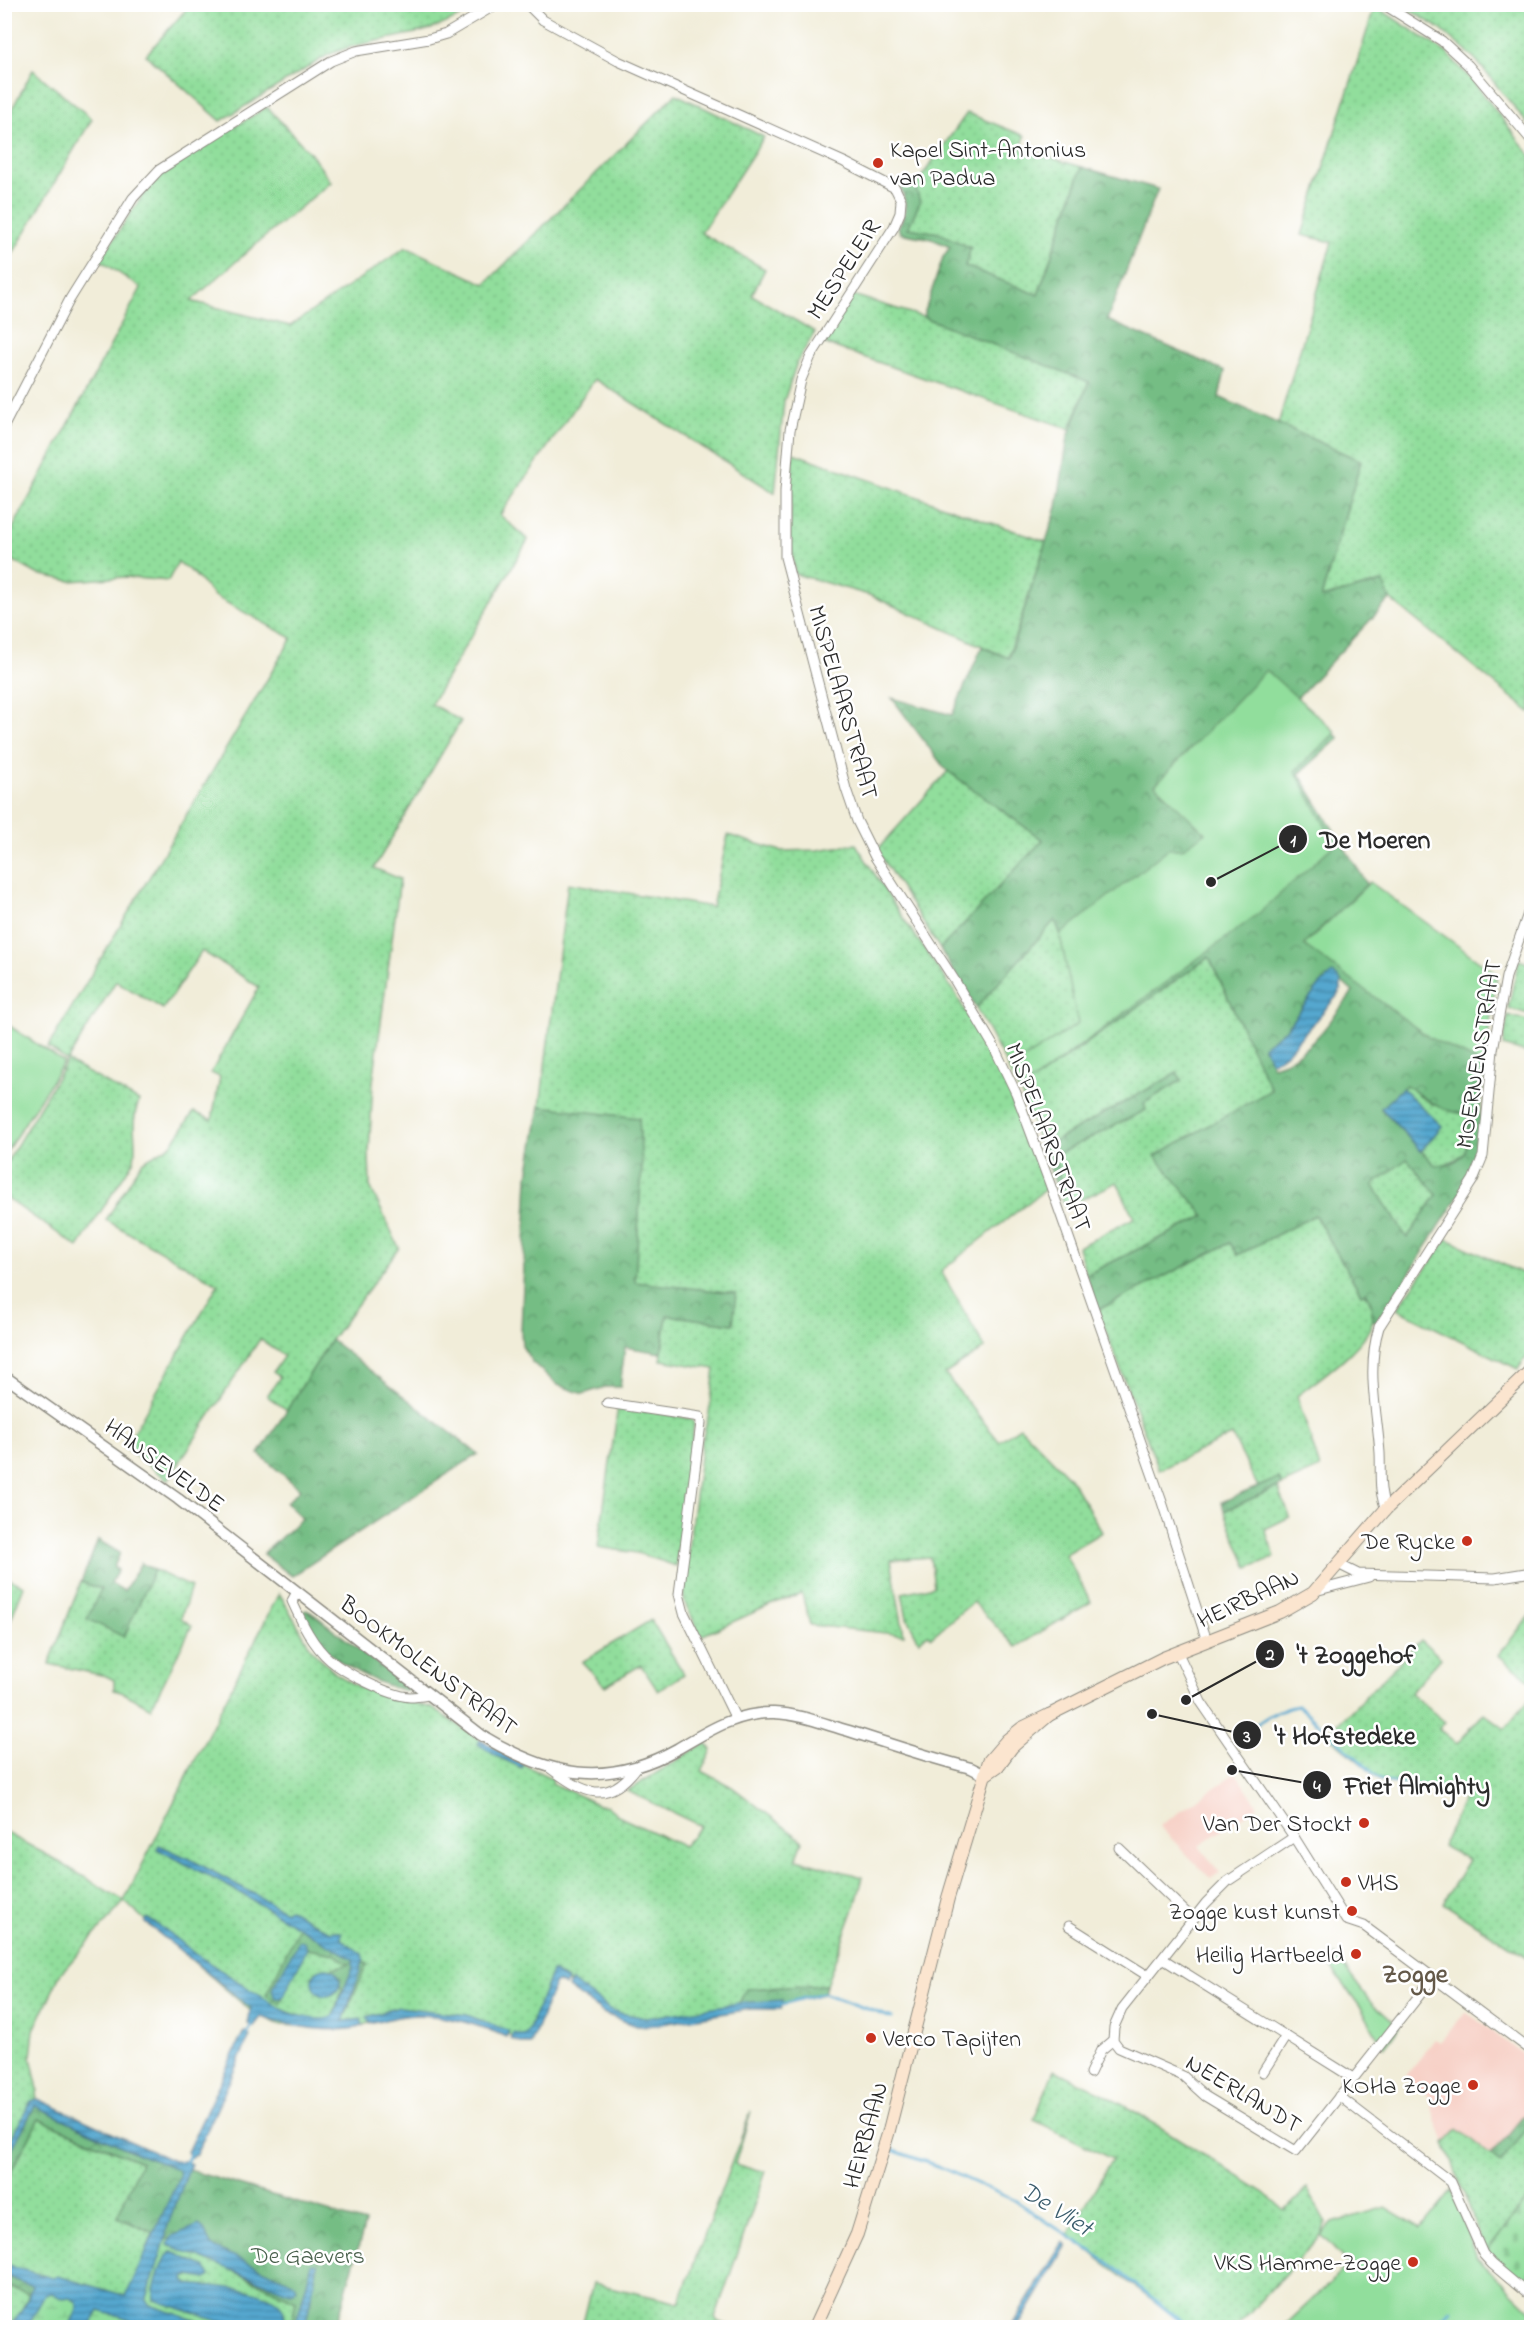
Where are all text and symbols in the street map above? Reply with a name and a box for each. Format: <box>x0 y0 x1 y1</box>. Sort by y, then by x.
place label: Kapel Sint-Antonius van Padua <box>890 134 1086 197</box>
marker: Kapel Sint-Antonius van Padua <box>871 156 885 170</box>
street label: MESPELEIR <box>799 212 891 328</box>
street label: MISPELAARSTRAAT <box>797 602 886 804</box>
callout: De Moeren <box>1278 817 1442 861</box>
text: De Moeren <box>1319 823 1431 861</box>
text: 1 <box>1290 829 1296 855</box>
street label: MOERNENSTRAAT <box>1448 957 1513 1151</box>
street label: MISPELAARSTRAAT <box>994 1038 1099 1238</box>
street label: HANSEVELDE <box>96 1411 231 1523</box>
place label: De Rycke <box>1360 1526 1455 1562</box>
marker: De Rycke <box>1460 1534 1474 1548</box>
street label: HEIRBAAN <box>1192 1561 1306 1639</box>
street label: BOOKMOLENSTRAAT <box>330 1588 524 1746</box>
callout: 't Zoggehof <box>1255 1632 1428 1676</box>
text: 't Zoggehof <box>1296 1638 1417 1677</box>
text: 2 <box>1265 1643 1275 1669</box>
callout: 't Hofstedeke <box>1232 1713 1427 1757</box>
text: 't Hofstedeke <box>1274 1719 1417 1757</box>
text: 3 <box>1242 1725 1251 1751</box>
callout: Friet Almighty <box>1302 1763 1502 1807</box>
text: Friet Almighty <box>1342 1769 1490 1808</box>
text: 4 <box>1313 1775 1321 1801</box>
place label: Van Der Stockt <box>1202 1808 1352 1843</box>
marker: Van Der Stockt <box>1357 1816 1371 1830</box>
place label: VHS <box>1357 1867 1399 1902</box>
marker: VHS <box>1339 1875 1353 1889</box>
place label: Zogge kust kunst <box>1169 1896 1340 1931</box>
marker: Zogge kust kunst <box>1345 1904 1359 1918</box>
place label: Heilig Hartbeeld <box>1196 1939 1345 1974</box>
marker: Heilig Hartbeeld <box>1349 1947 1363 1961</box>
district label: Zogge <box>1382 1956 1449 1996</box>
place label: Verco Tapijten <box>882 2023 1021 2058</box>
marker: Verco Tapijten <box>864 2031 878 2045</box>
street label: NEERLANDT <box>1178 2047 1308 2144</box>
place label: KOHa Zogge <box>1342 2070 1461 2105</box>
street label: HEIRBAAN <box>836 2078 899 2193</box>
marker: KOHa Zogge <box>1466 2078 1480 2092</box>
water label: De Vliet <box>1012 2174 1101 2249</box>
park label: De Gaevers <box>250 2240 365 2275</box>
place label: VKS Hamme-Zogge <box>1213 2247 1401 2282</box>
marker: VKS Hamme-Zogge <box>1406 2255 1420 2269</box>

